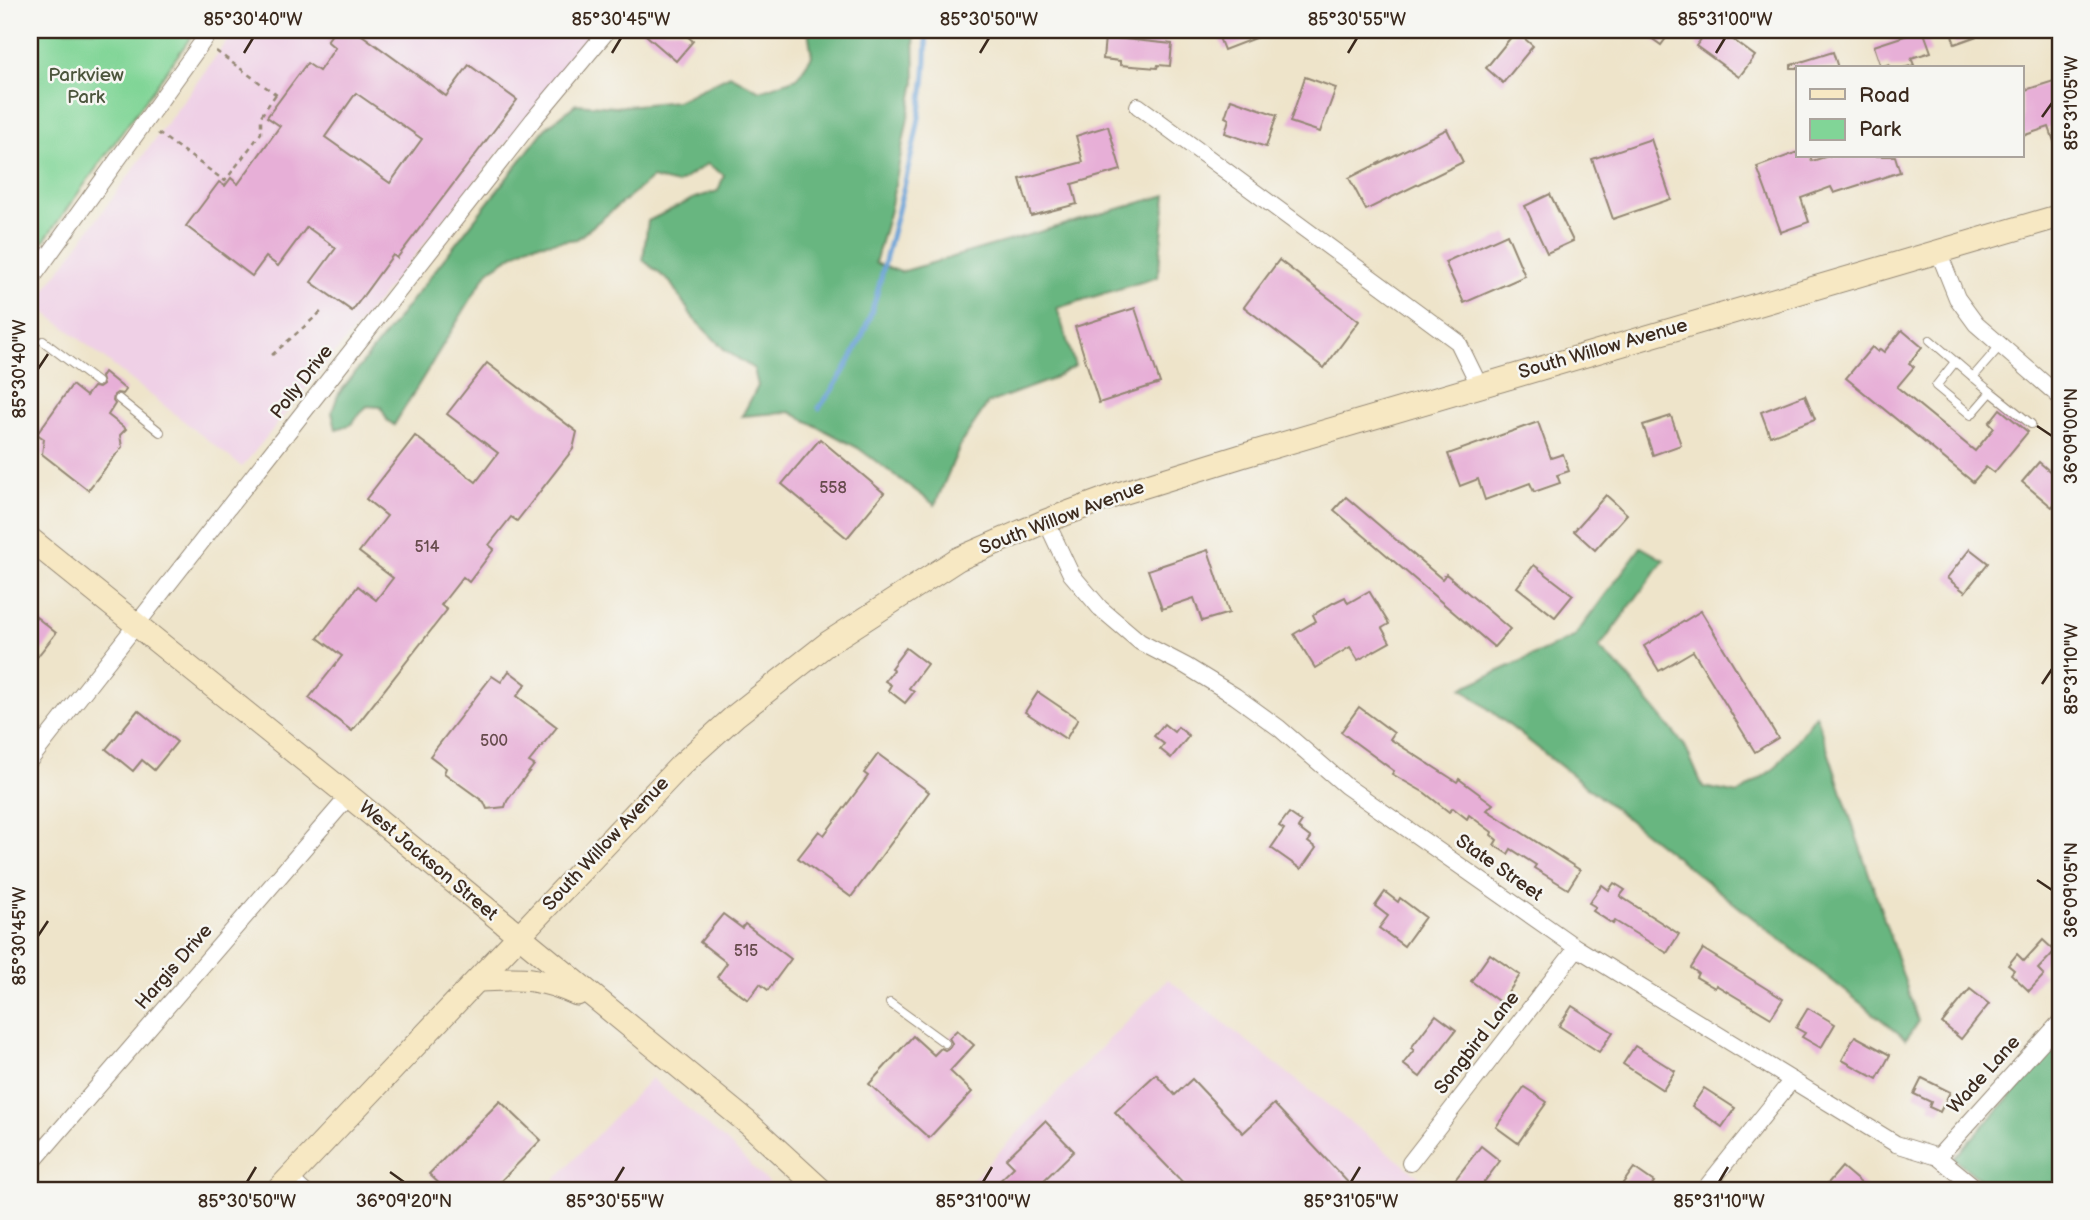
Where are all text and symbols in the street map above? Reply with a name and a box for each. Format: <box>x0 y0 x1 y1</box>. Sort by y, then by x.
text: 85°30'40"W <box>203 9 303 30</box>
text: 85°30'45"W <box>572 9 671 30</box>
text: 85°30'50"W <box>940 9 1039 30</box>
text: 85°30'55"W <box>1308 9 1407 30</box>
text: 85°31'00"W <box>1677 9 1773 30</box>
text: 85°31'05"W <box>2061 55 2082 150</box>
park label: Parkview Park <box>48 64 124 109</box>
legend <box>1796 66 2024 158</box>
text: Road <box>1859 83 1910 108</box>
text: Park <box>1859 117 1902 142</box>
street label: South Willow Avenue <box>1516 314 1690 384</box>
text: 85°30'40"W <box>9 319 30 419</box>
street label: Polly Drive <box>266 340 338 424</box>
text: 36°09'00"N <box>2061 388 2082 484</box>
street label: South Willow Avenue <box>976 476 1148 560</box>
house number: 558 <box>819 479 847 498</box>
house number: 514 <box>414 538 440 557</box>
text: 85°31'10"W <box>2061 623 2082 715</box>
house number: 500 <box>480 732 508 751</box>
street label: South Willow Avenue <box>538 772 674 916</box>
street label: West Jackson Street <box>354 796 502 926</box>
street label: State Street <box>1451 830 1547 906</box>
text: 36°09'05"N <box>2061 842 2082 938</box>
text: 85°30'45"W <box>9 886 30 985</box>
street label: Hargis Drive <box>131 920 217 1014</box>
house number: 515 <box>734 942 758 961</box>
street label: Songbird Lane <box>1430 987 1524 1099</box>
street label: Wade Lane <box>1943 1031 2025 1119</box>
text: 85°30'50"W <box>198 1191 297 1212</box>
text: 36°09'20"N <box>356 1191 452 1212</box>
text: 85°30'55"W <box>566 1191 665 1212</box>
text: 85°31'00"W <box>935 1191 1031 1212</box>
text: 85°31'05"W <box>1304 1191 1399 1212</box>
text: 85°31'10"W <box>1673 1191 1765 1212</box>

